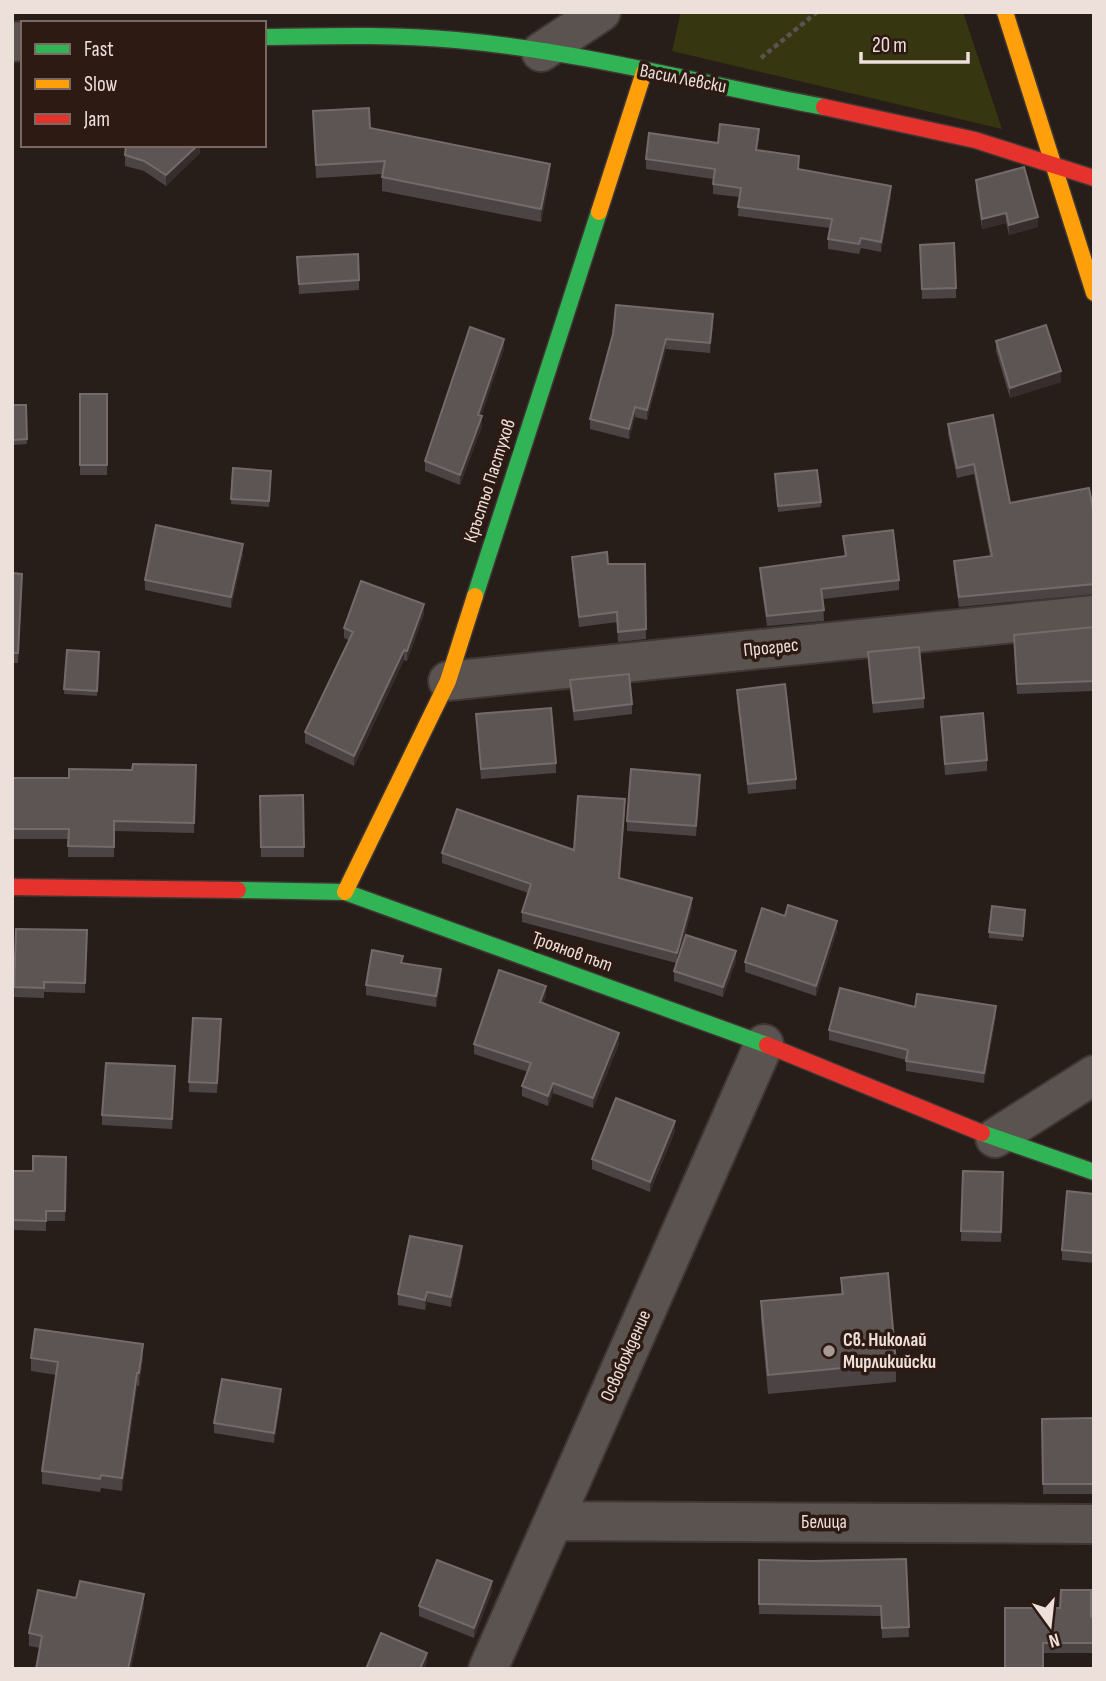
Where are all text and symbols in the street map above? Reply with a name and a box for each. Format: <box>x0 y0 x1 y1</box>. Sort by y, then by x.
legend <box>21 21 266 147</box>
scale bar <box>861 21 968 65</box>
text: 20 m <box>872 33 907 58</box>
text: Fast <box>84 37 114 62</box>
street label: Васил Левски <box>638 59 728 99</box>
text: Slow <box>84 72 118 97</box>
text: Jam <box>83 107 110 132</box>
street label: Кръстьо Пастухов <box>459 416 521 546</box>
street label: Прогрес <box>742 634 800 662</box>
street label: Троянов път <box>528 927 616 977</box>
street label: Освобождение <box>596 1307 656 1405</box>
place label: Св. Николай Мирликийски <box>843 1329 936 1374</box>
marker: Св. Николай Мирликийски <box>821 1343 837 1359</box>
street label: Белица <box>801 1511 847 1534</box>
north arrow <box>1015 1590 1085 1660</box>
text: N <box>1046 1628 1062 1652</box>

